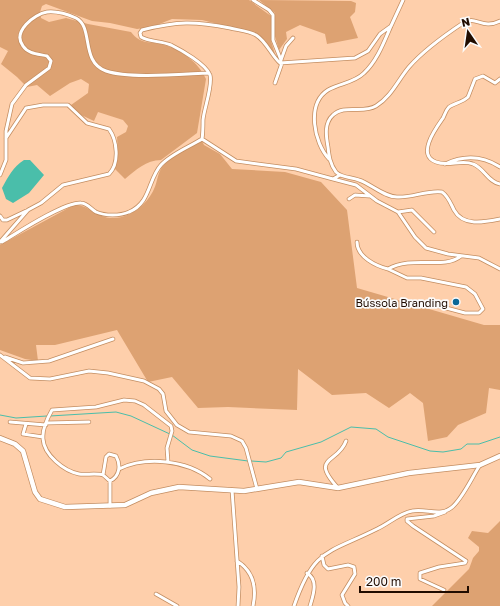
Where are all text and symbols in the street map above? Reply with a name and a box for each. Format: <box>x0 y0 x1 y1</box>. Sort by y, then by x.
north arrow <box>448 12 488 52</box>
text: N <box>460 14 471 29</box>
place label: Bússola Branding <box>355 296 448 309</box>
marker: Bússola Branding <box>451 297 461 307</box>
scale bar <box>360 568 468 594</box>
text: 200 m <box>366 574 401 589</box>

